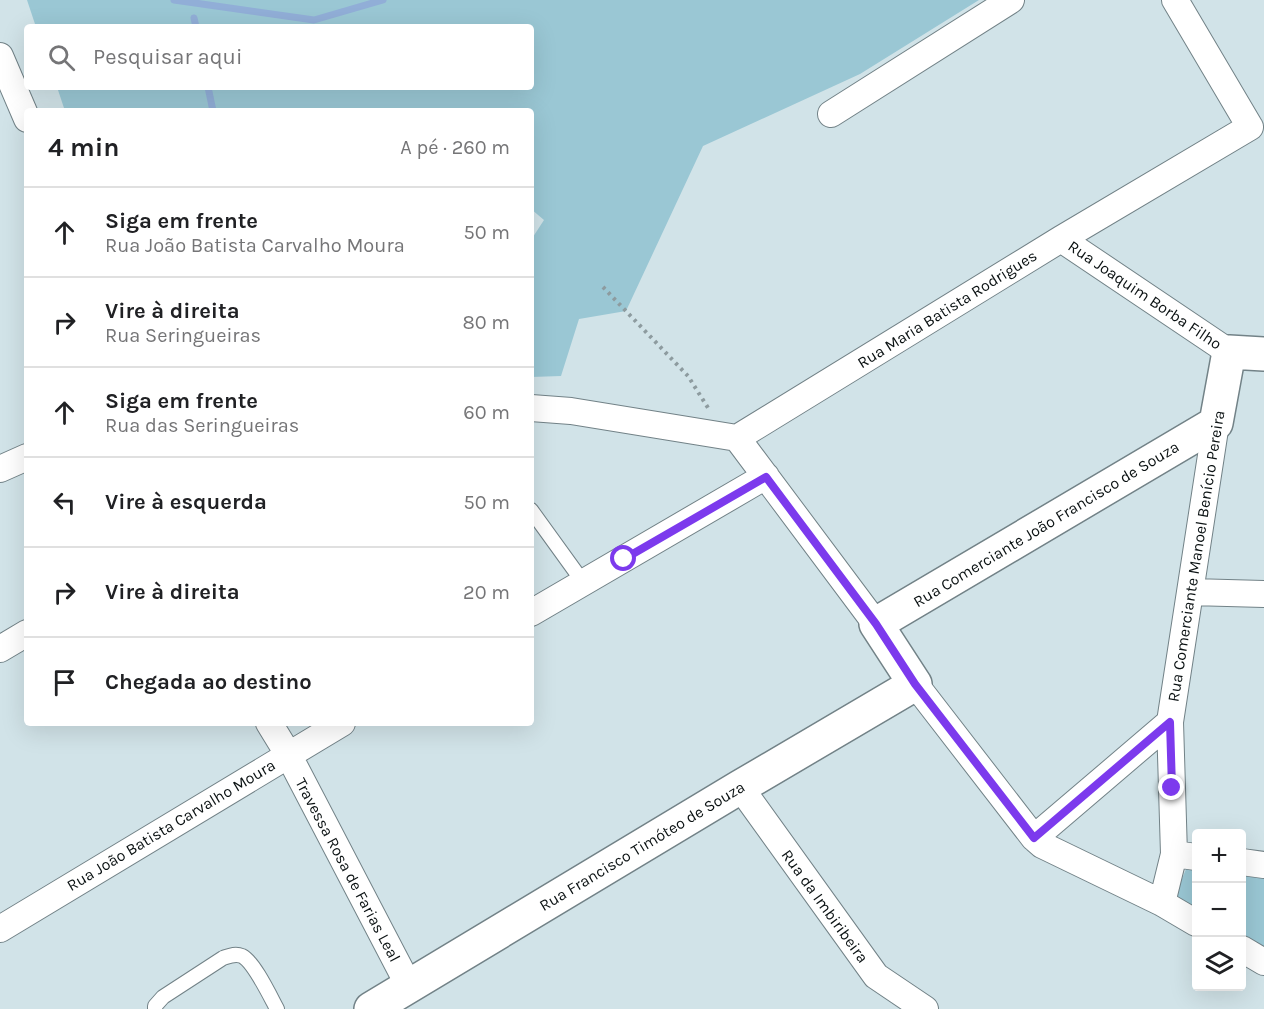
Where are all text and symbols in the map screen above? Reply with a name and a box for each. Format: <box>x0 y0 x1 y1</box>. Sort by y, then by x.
search box <box>24 24 534 90</box>
icon: search <box>45 41 78 74</box>
text: Pesquisar aqui <box>93 44 242 70</box>
text: 4 min <box>48 132 119 163</box>
text: A pé · 260 m <box>400 136 510 159</box>
text: Siga em frente <box>105 208 258 234</box>
icon: ahead <box>48 216 81 249</box>
text: 50 m <box>463 221 510 244</box>
text: Rua João Batista Carvalho Moura <box>105 234 405 257</box>
street label: Rua Joaquim Borba Filho <box>1065 236 1225 354</box>
street label: Rua Maria Batista Rodrigues <box>854 246 1040 372</box>
text: Vire à direita <box>105 298 240 324</box>
icon: right <box>48 306 81 339</box>
text: 80 m <box>462 311 510 334</box>
text: Rua Seringueiras <box>105 324 261 347</box>
text: Siga em frente <box>105 388 258 414</box>
icon: ahead <box>48 396 81 429</box>
text: 60 m <box>463 401 510 424</box>
street label: Rua Comerciante Manoel Benício Pereira <box>1164 409 1228 703</box>
text: Rua das Seringueiras <box>105 414 299 437</box>
street label: Rua Comerciante João Francisco de Souza <box>910 437 1182 611</box>
icon: left <box>48 486 81 519</box>
text: Vire à esquerda <box>105 489 267 515</box>
text: 50 m <box>463 491 510 514</box>
route start <box>610 545 636 571</box>
icon: right <box>48 576 81 609</box>
text: Vire à direita <box>105 579 240 605</box>
text: 20 m <box>463 581 510 604</box>
icon: arrive <box>48 666 81 699</box>
text: Chegada ao destino <box>105 669 312 695</box>
street label: Rua João Batista Carvalho Moura <box>63 755 279 895</box>
route end <box>1158 774 1184 800</box>
street label: Travessa Rosa de Farias Leal <box>291 775 405 965</box>
street label: Rua Francisco Timóteo de Souza <box>536 777 748 915</box>
map controls <box>1192 829 1246 991</box>
button: + <box>1192 829 1246 883</box>
street label: Rua da Imbiribeira <box>777 846 873 966</box>
button: − <box>1192 883 1246 937</box>
button: layers <box>1192 937 1246 991</box>

